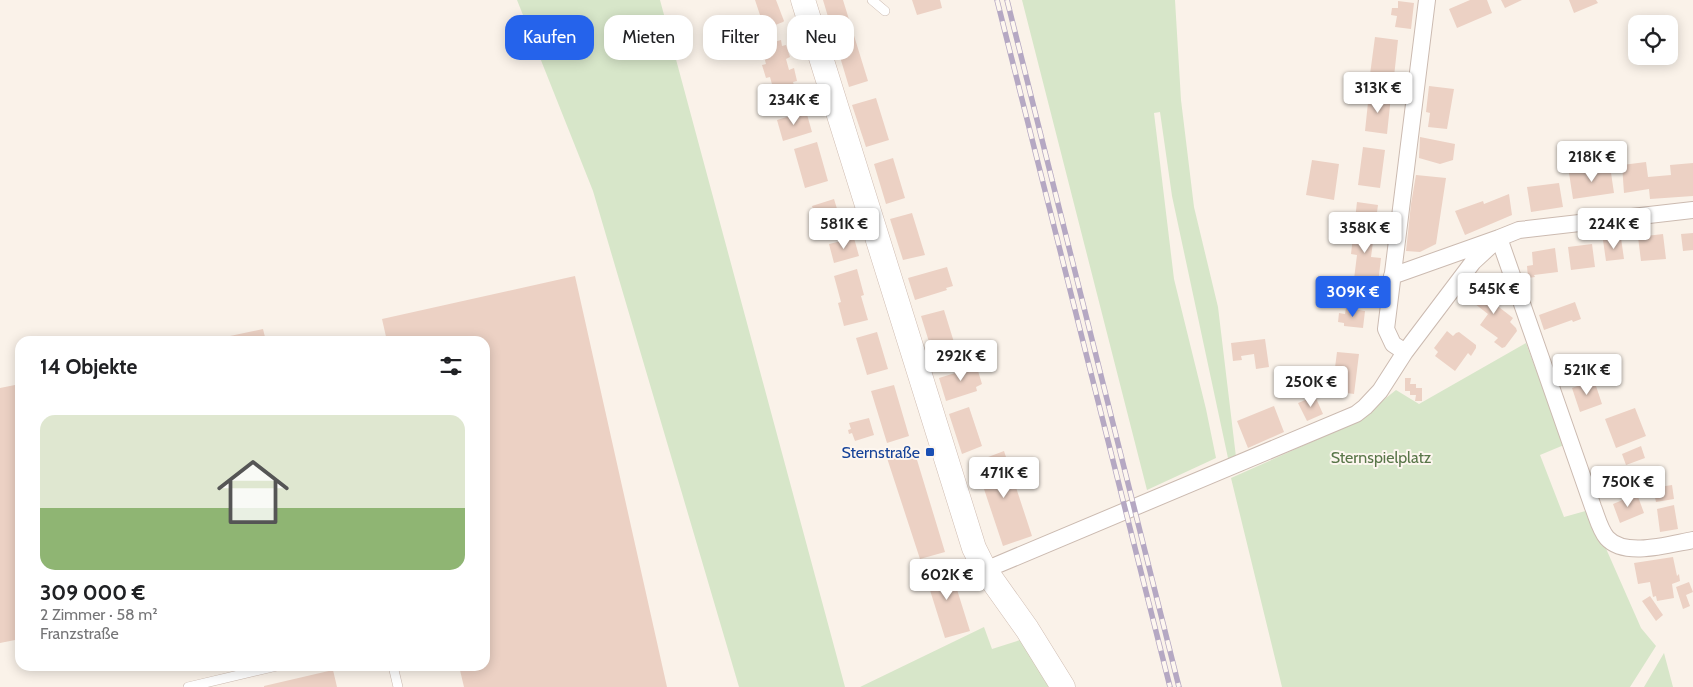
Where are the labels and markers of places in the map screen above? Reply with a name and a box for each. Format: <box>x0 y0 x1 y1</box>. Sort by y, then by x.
pin: 313K € <box>1337 72 1419 114</box>
pin: 234K € <box>753 84 835 126</box>
pin: 218K € <box>1551 140 1633 183</box>
pin: 581K € <box>803 208 885 250</box>
pin: 224K € <box>1573 208 1655 250</box>
pin: 358K € <box>1324 212 1406 254</box>
pin: 545K € <box>1453 272 1535 315</box>
pin: 309K € <box>1312 276 1394 318</box>
pin: 292K € <box>920 340 1002 382</box>
pin: 521K € <box>1546 354 1628 396</box>
pin: 250K € <box>1270 366 1352 408</box>
place label: Sternstraße <box>841 443 920 462</box>
marker: Sternstraße <box>924 446 936 458</box>
pin: 471K € <box>963 456 1045 499</box>
pin: 750K € <box>1587 466 1669 508</box>
pin: 602K € <box>906 558 988 601</box>

